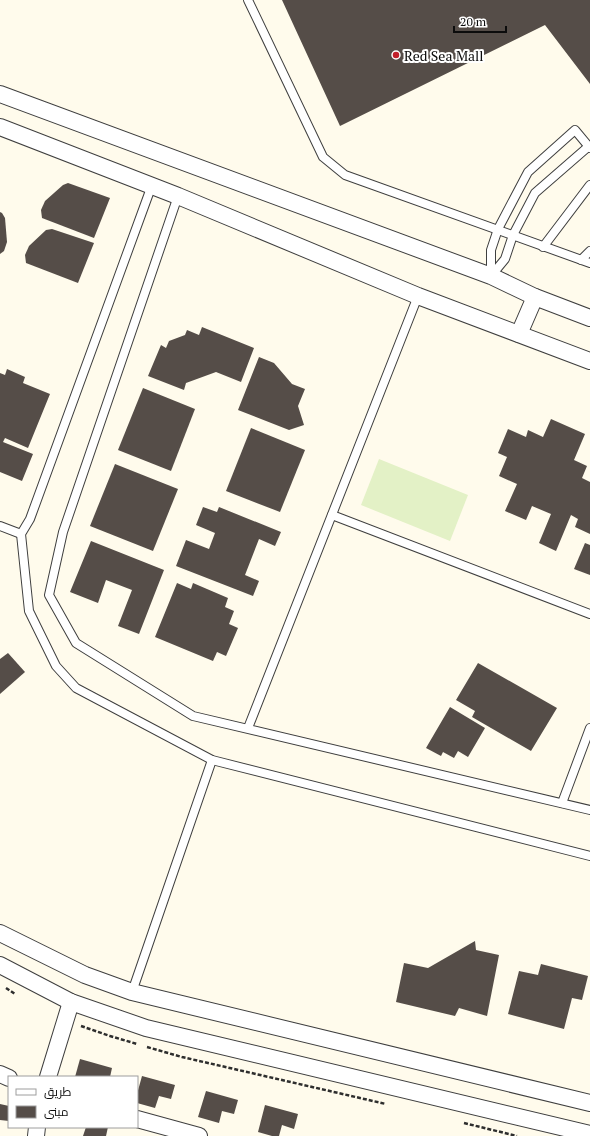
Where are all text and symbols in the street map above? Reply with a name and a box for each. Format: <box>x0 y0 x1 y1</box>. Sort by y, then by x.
scale bar <box>454 8 506 34</box>
text: 20 m <box>460 14 487 29</box>
place label: Red Sea Mall <box>404 46 484 65</box>
marker: Red Sea Mall <box>391 50 401 60</box>
legend <box>8 1076 138 1128</box>
text: طريق <box>44 1084 72 1099</box>
text: مبنى <box>44 1104 69 1119</box>

